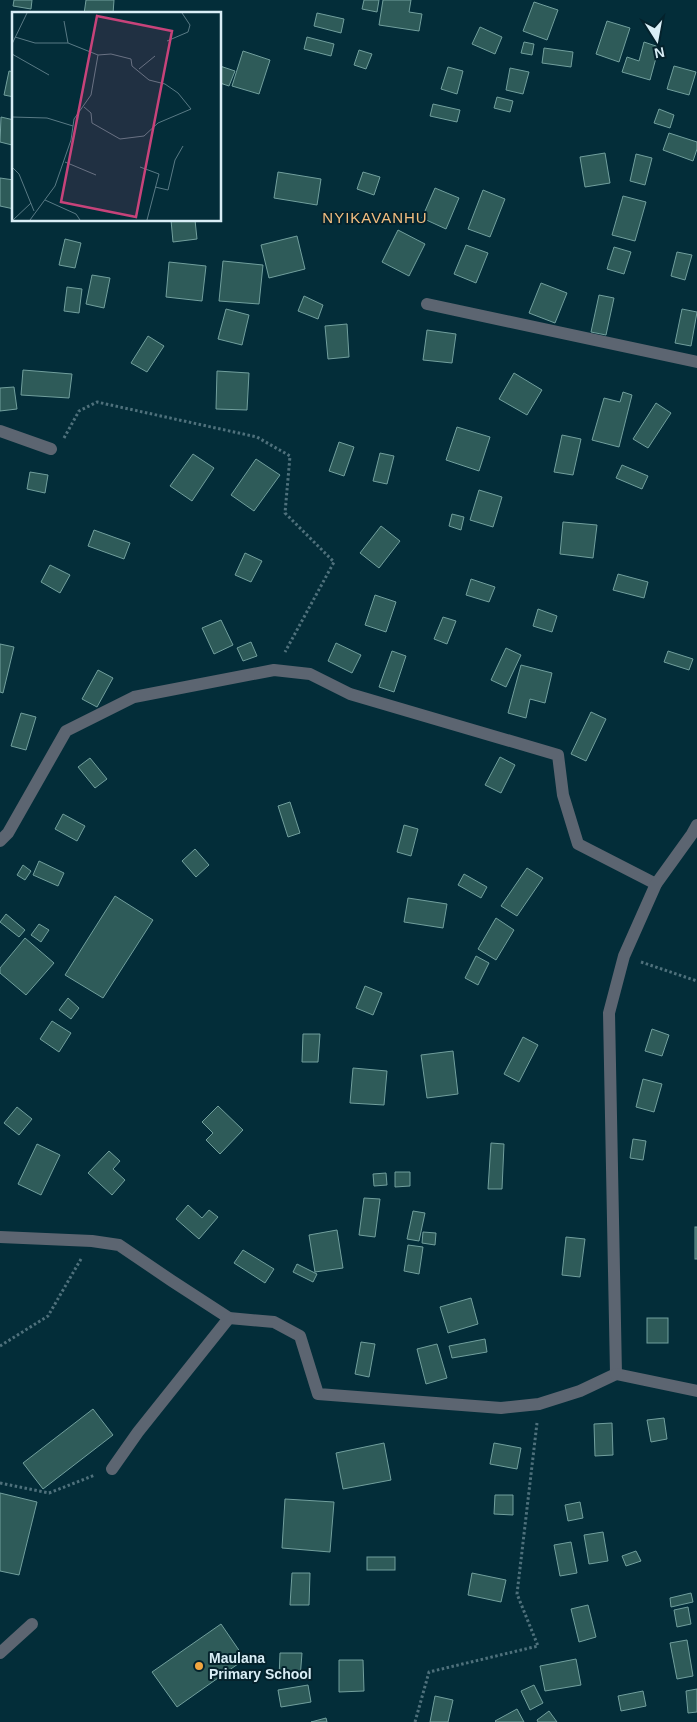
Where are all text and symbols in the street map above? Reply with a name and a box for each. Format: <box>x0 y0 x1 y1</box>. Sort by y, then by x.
inset map <box>12 12 221 221</box>
north arrow <box>632 15 682 65</box>
text: N <box>653 44 666 62</box>
district label: NYIKAVANHU <box>322 209 428 226</box>
place label: Maulana Primary School <box>209 1650 312 1682</box>
marker: Maulana Primary School <box>193 1660 205 1672</box>

